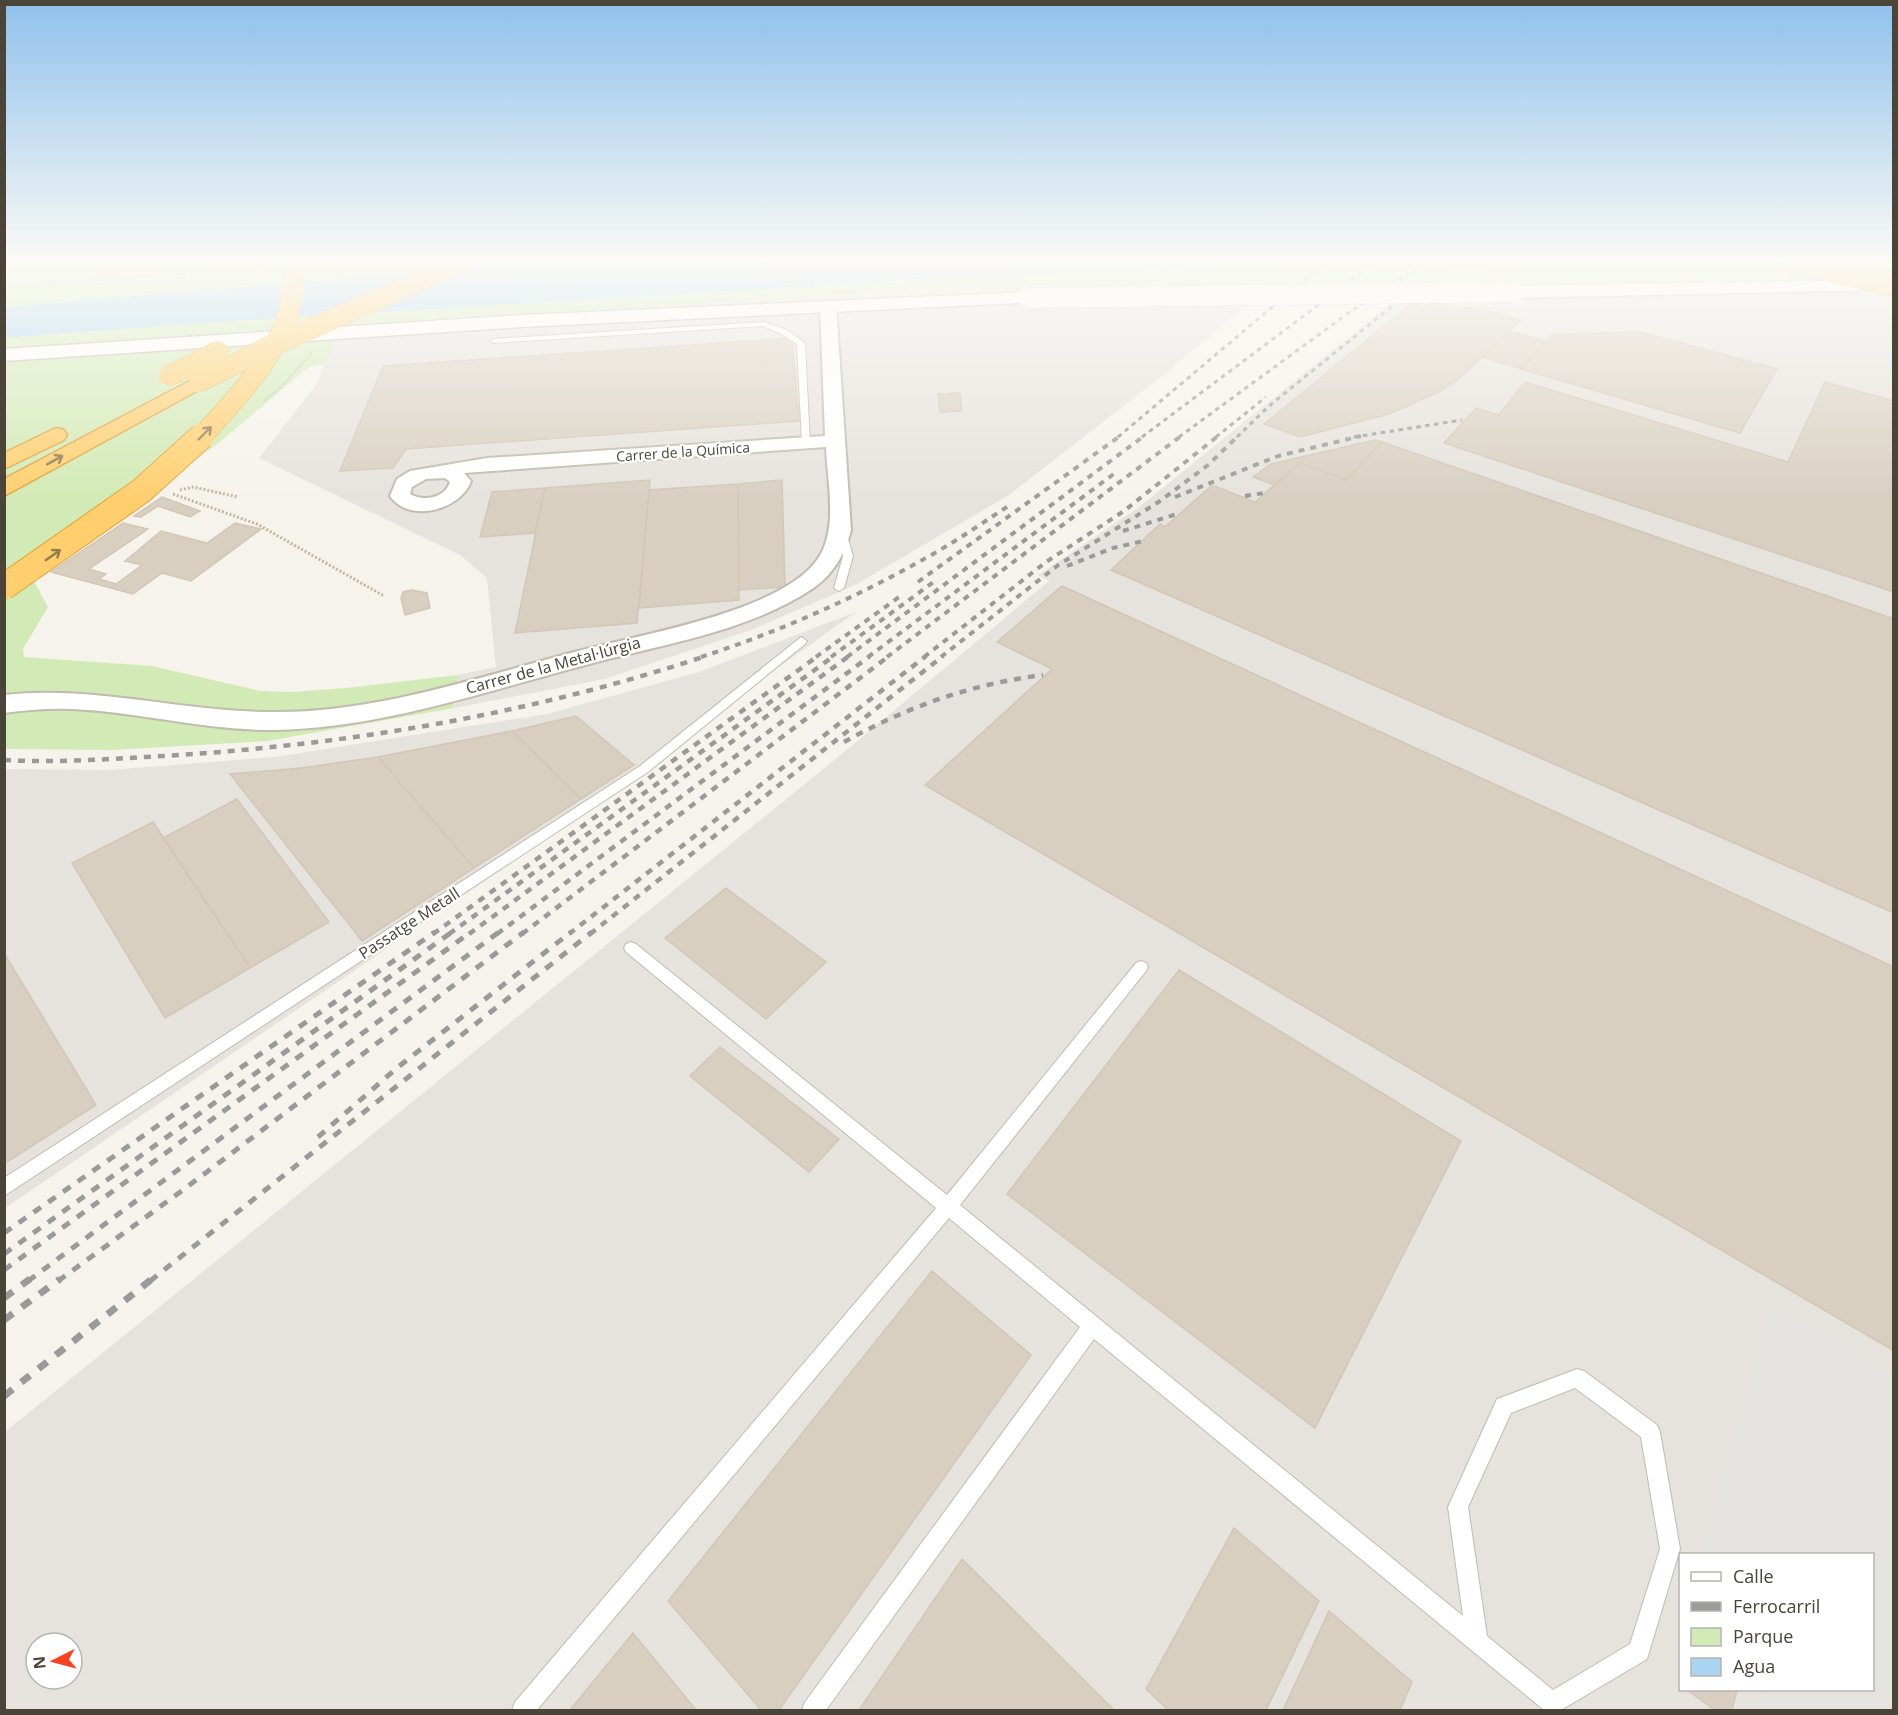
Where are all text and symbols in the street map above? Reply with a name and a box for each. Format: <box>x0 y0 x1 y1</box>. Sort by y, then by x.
one-way arrow <box>197 426 212 441</box>
street label: Carrer de la Química <box>615 437 751 466</box>
one-way arrow <box>46 454 63 466</box>
one-way arrow <box>45 549 61 561</box>
street label: Carrer de la Metal·lúrgia <box>463 631 643 699</box>
street label: Passatge Metall <box>354 882 464 964</box>
legend <box>1679 1553 1874 1691</box>
text: Calle <box>1733 1564 1774 1588</box>
text: Ferrocarril <box>1733 1594 1820 1618</box>
text: Parque <box>1733 1624 1793 1648</box>
north arrow <box>24 1631 84 1691</box>
text: Agua <box>1733 1654 1775 1678</box>
text: N <box>27 1655 51 1670</box>

